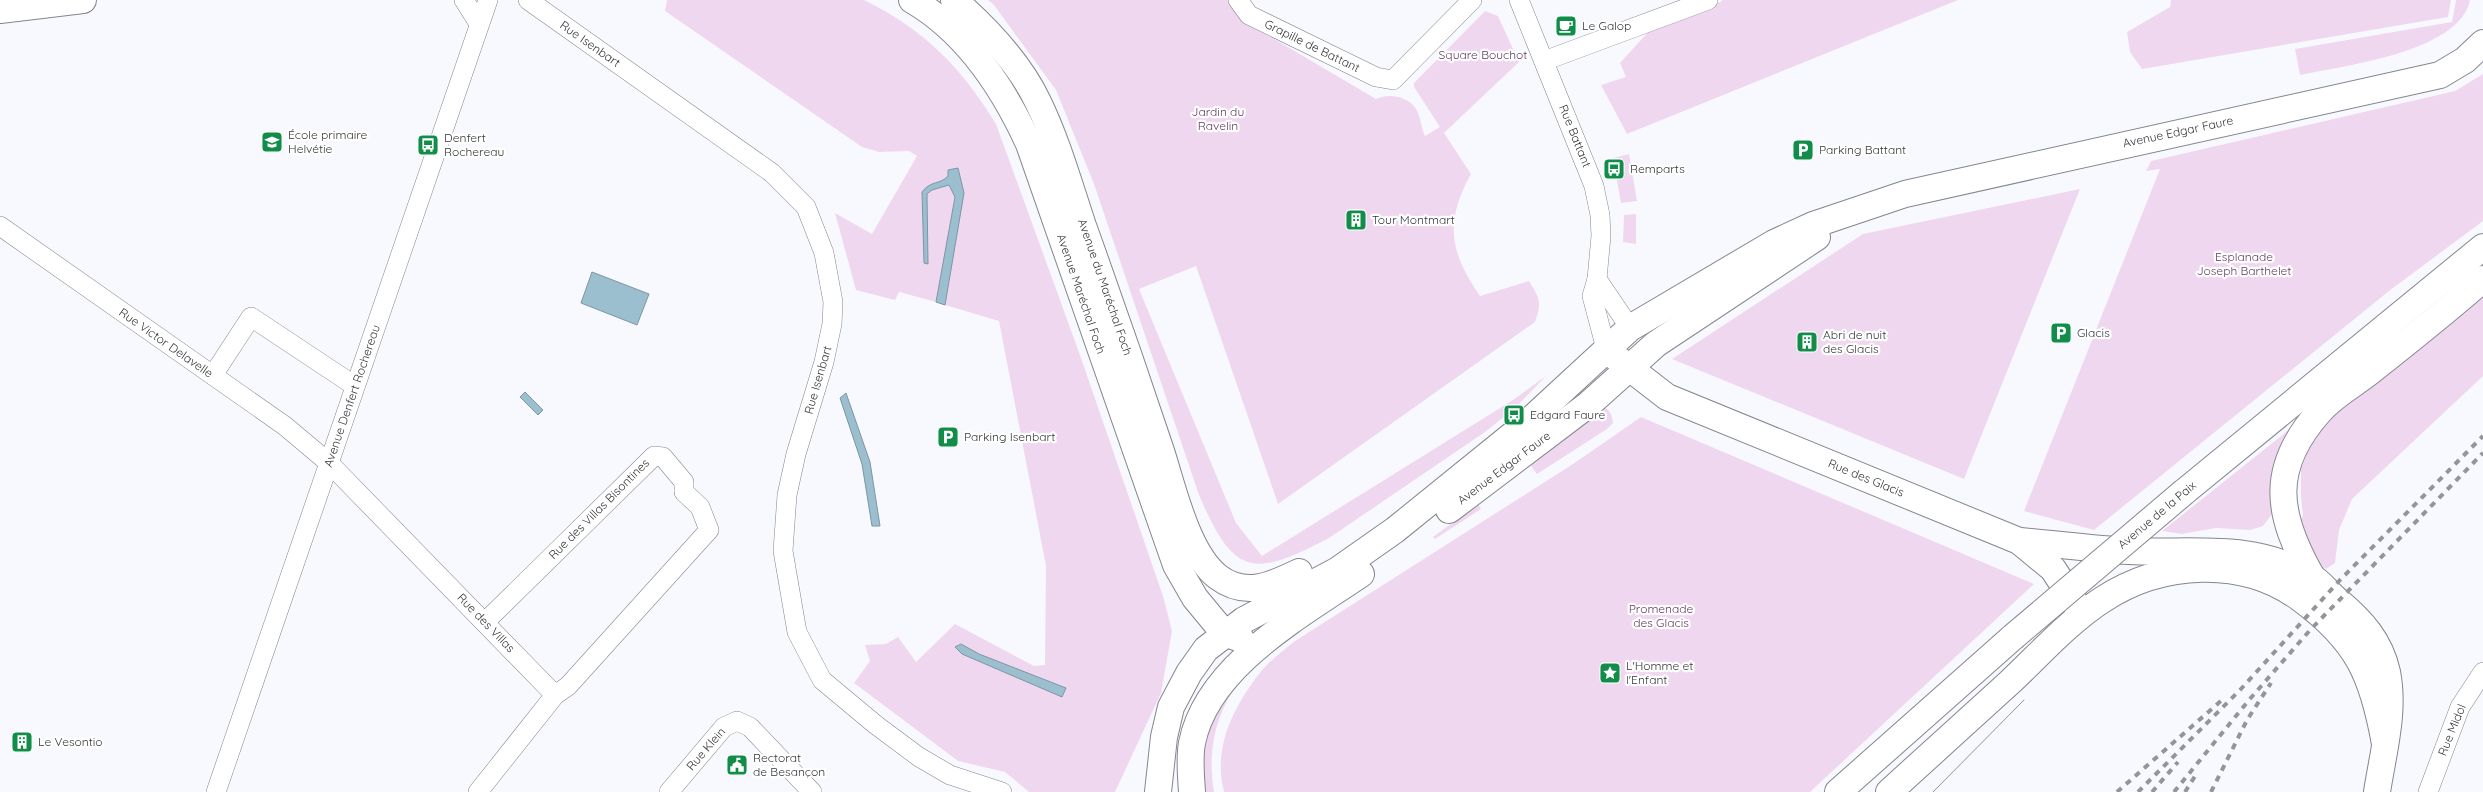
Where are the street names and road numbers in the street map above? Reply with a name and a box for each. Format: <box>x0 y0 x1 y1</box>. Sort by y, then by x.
street label: Grapille de Battant <box>1262 16 1362 75</box>
street label: Rue Isenbart <box>557 17 623 70</box>
street label: Rue Battant <box>1556 102 1595 169</box>
street label: Avenue Edgar Faure <box>2121 112 2235 151</box>
street label: Avenue du Maréchal Foch <box>1075 217 1136 357</box>
street label: Avenue Maréchal Foch <box>1054 232 1109 356</box>
street label: Rue Victor Delavelle <box>116 305 216 381</box>
street label: Avenue Denfert Rochereau <box>320 323 383 469</box>
street label: Rue Isenbart <box>801 344 834 416</box>
street label: Avenue Edgar Faure <box>1454 428 1553 507</box>
street label: Rue des Villas Bisontines <box>545 455 652 562</box>
street label: Rue des Glacis <box>1826 455 1907 500</box>
street label: Avenue de la Paix <box>2114 477 2199 552</box>
street label: Rue des Villas <box>454 590 519 656</box>
street label: Rue Midol <box>2434 702 2469 758</box>
street label: Rue Klein <box>683 724 728 773</box>

